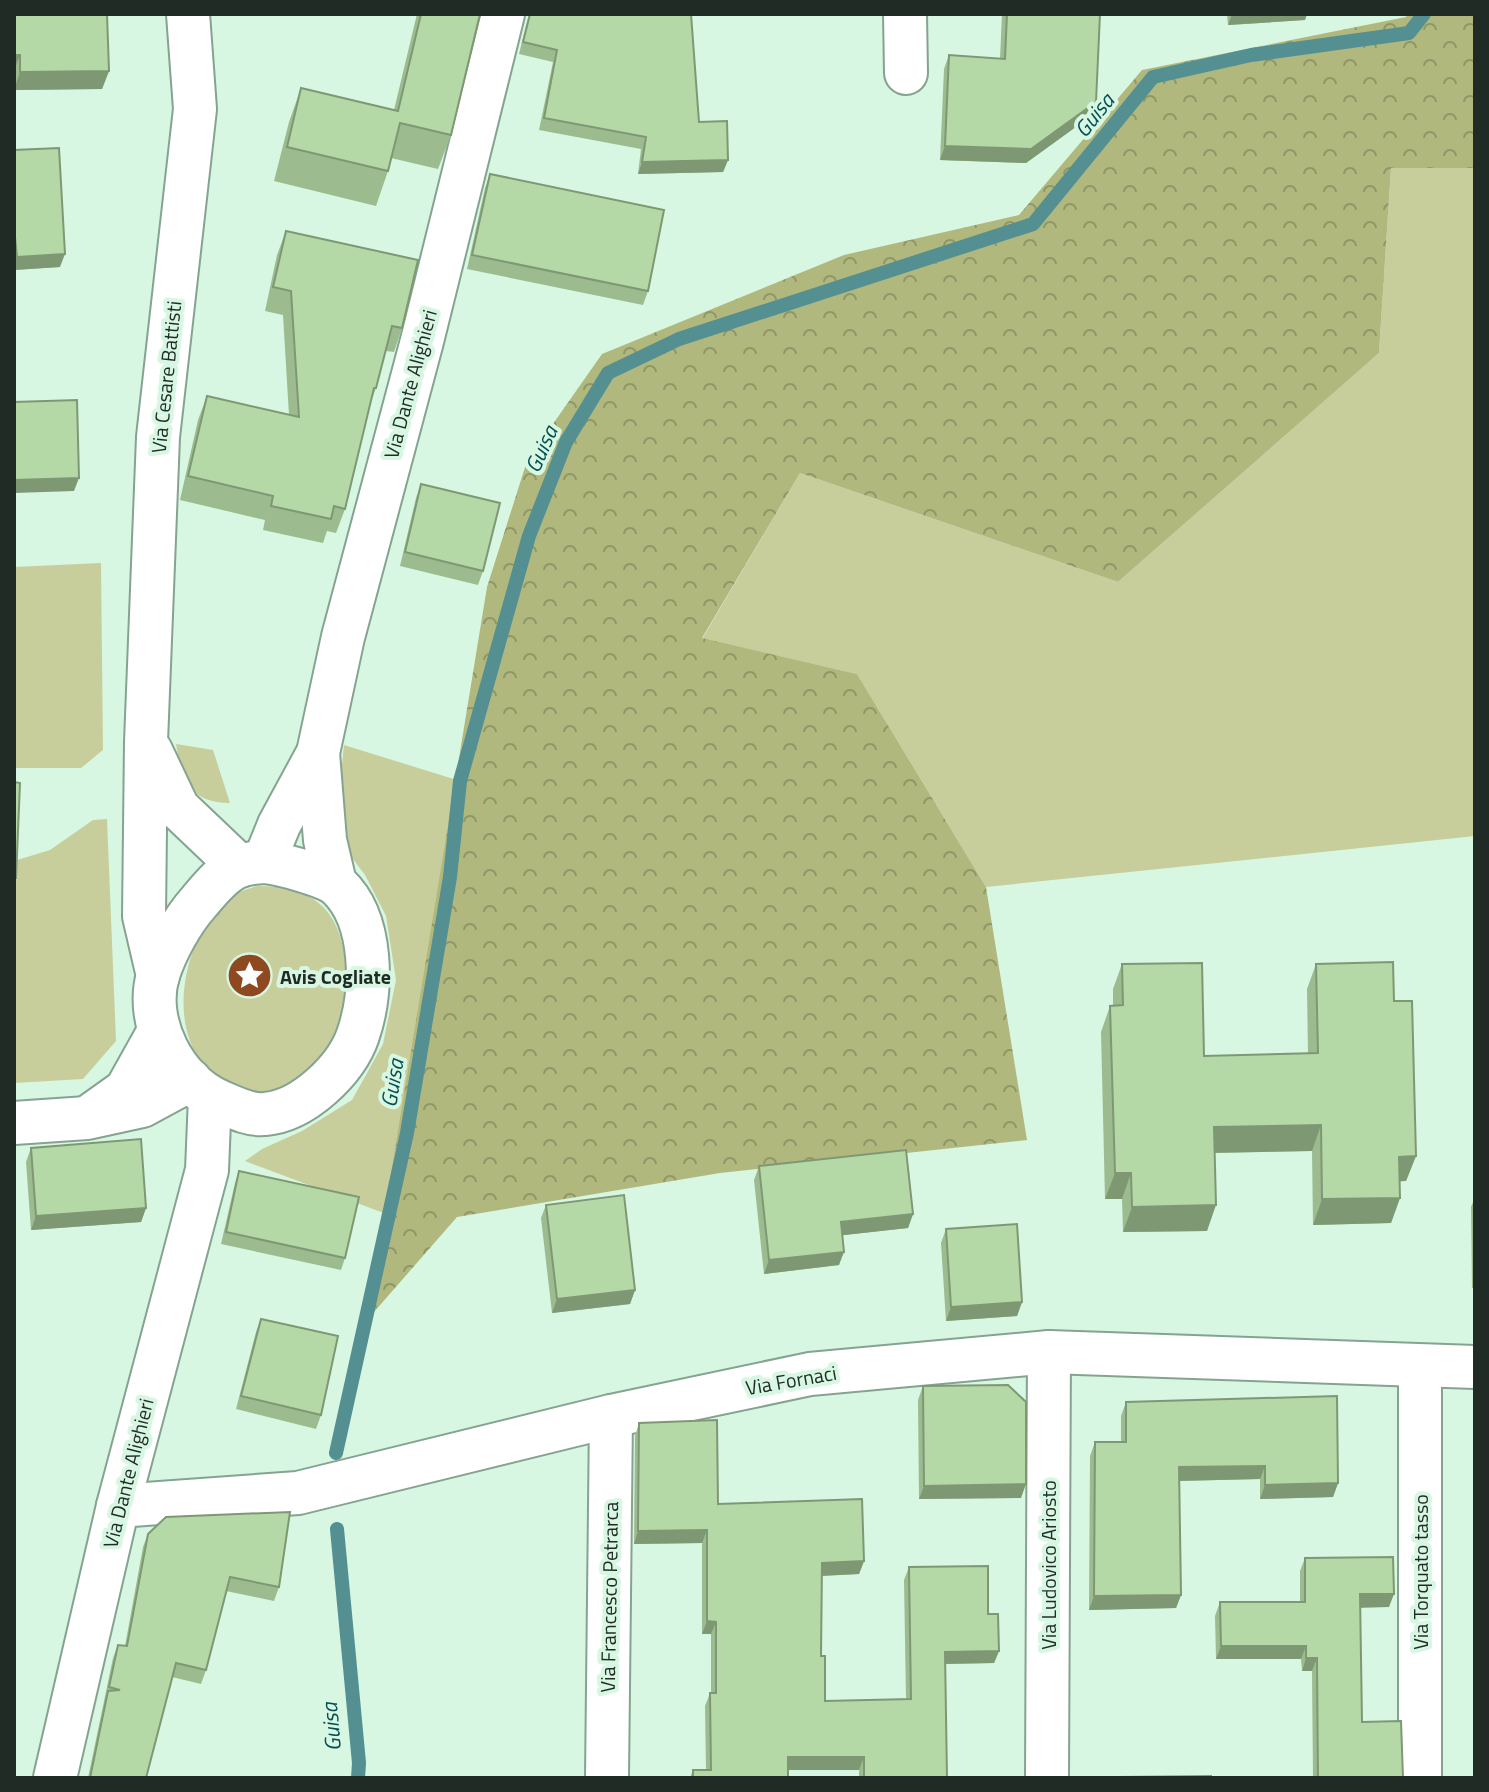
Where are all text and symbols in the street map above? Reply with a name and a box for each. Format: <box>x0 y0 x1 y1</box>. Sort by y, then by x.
water label: Guisa <box>1066 84 1124 145</box>
street label: Via Cesare Battisti <box>143 299 189 455</box>
street label: Via Dante Alighieri <box>375 306 445 462</box>
water label: Guisa <box>516 418 567 478</box>
place icon: Avis Cogliate <box>225 952 273 1000</box>
place label: Avis Cogliate <box>280 961 391 992</box>
water label: Guisa <box>371 1054 413 1110</box>
street label: Via Fornaci <box>743 1357 839 1403</box>
street label: Via Dante Alighieri <box>94 1395 162 1551</box>
street label: Via Ludovico Ariosto <box>1033 1480 1064 1650</box>
street label: Via Torquato tasso <box>1405 1494 1436 1650</box>
street label: Via Francesco Petrarca <box>592 1501 626 1693</box>
water label: Guisa <box>312 1699 350 1753</box>

